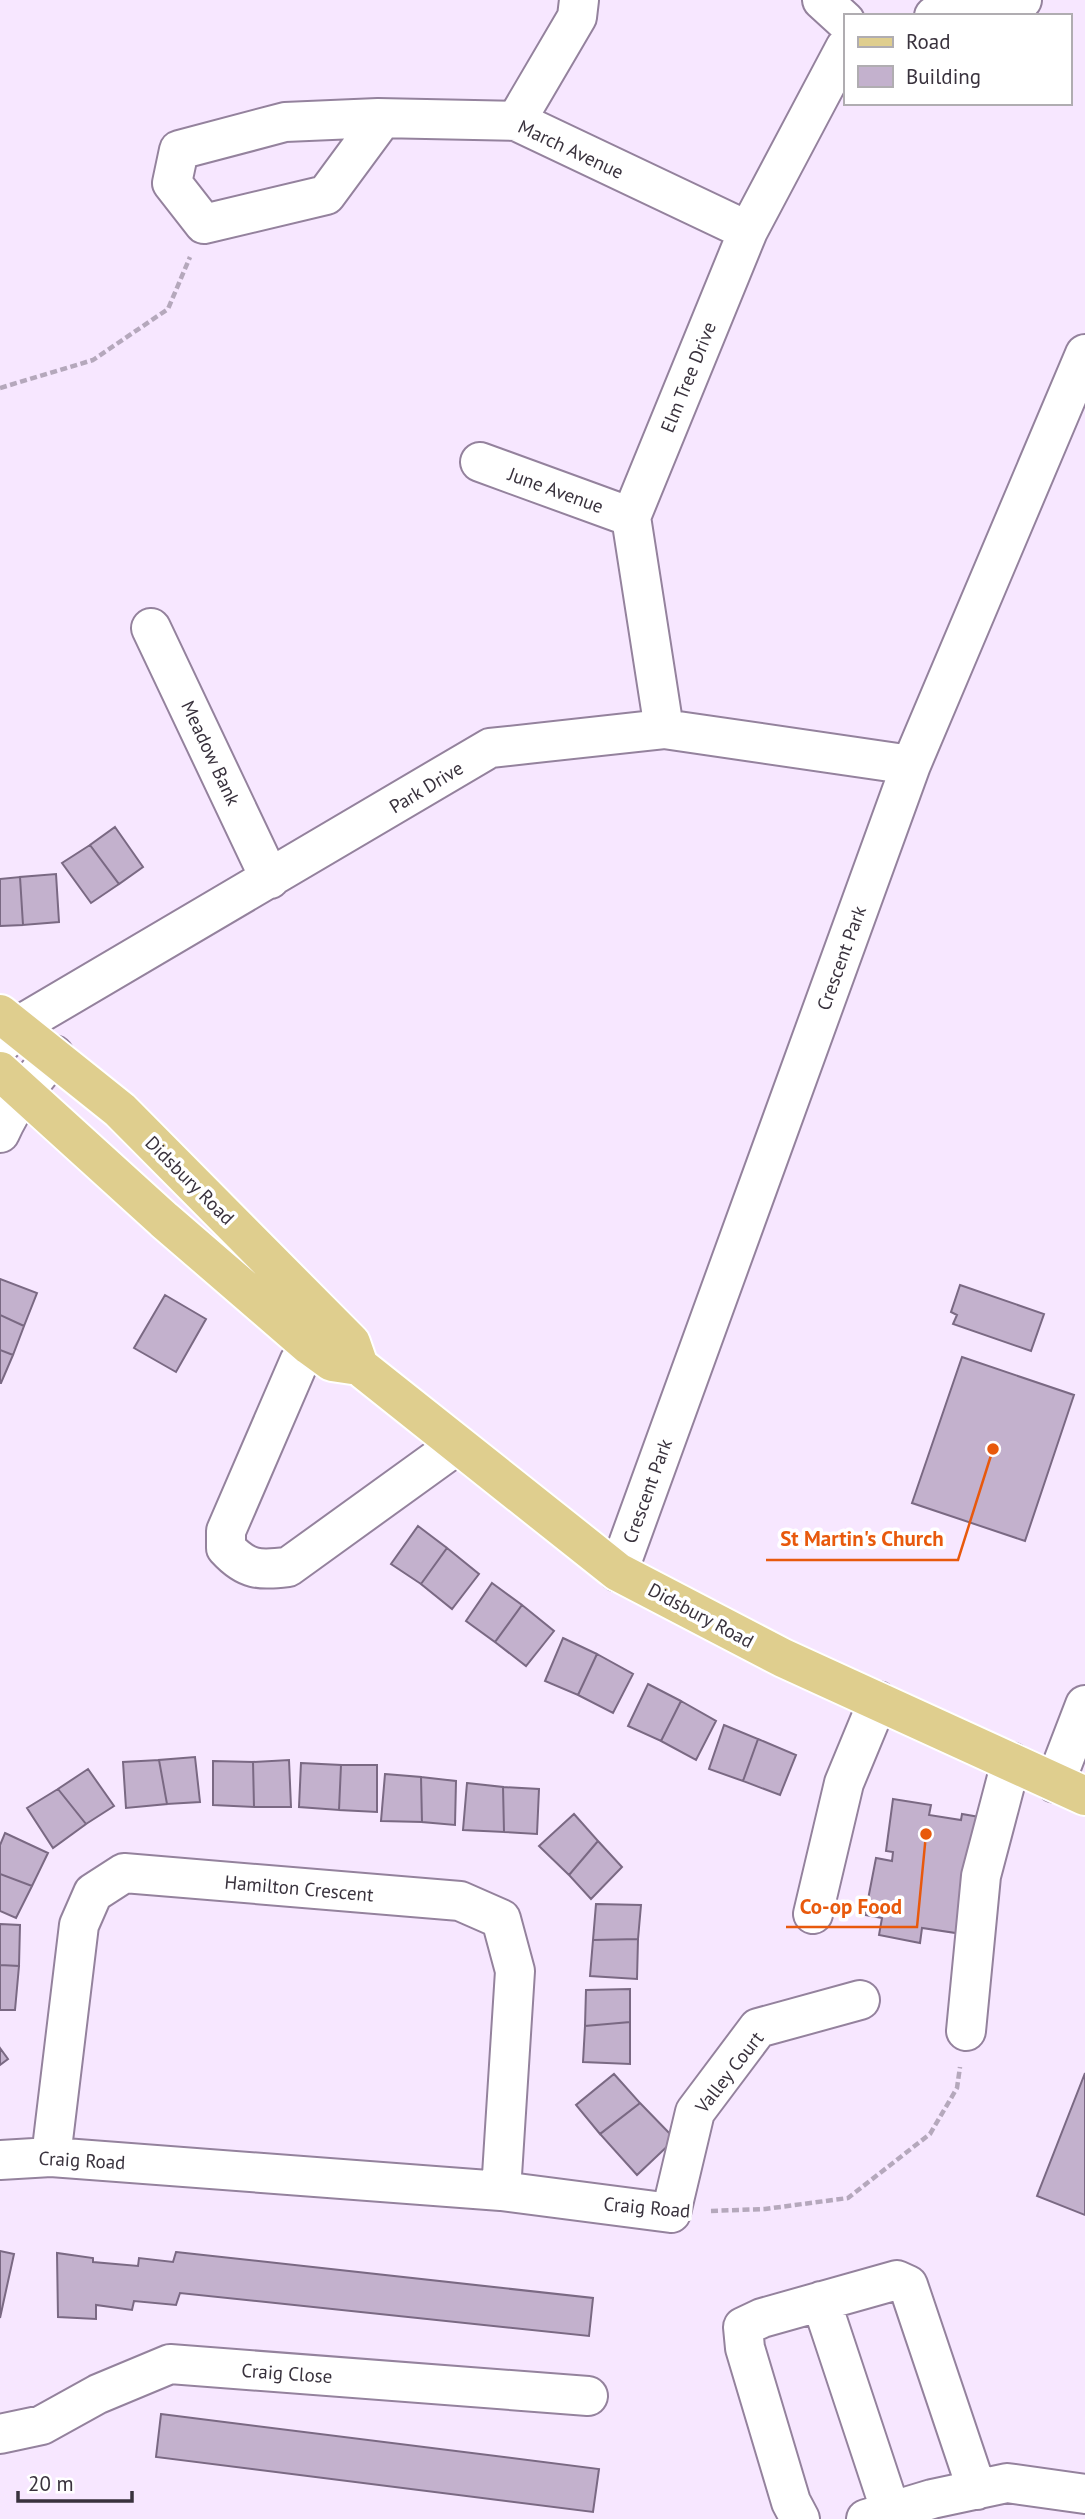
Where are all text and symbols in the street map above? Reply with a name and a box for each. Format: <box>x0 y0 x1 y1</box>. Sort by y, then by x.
legend <box>844 14 1071 105</box>
text: Road <box>906 28 950 55</box>
text: Building <box>906 63 981 90</box>
street label: March Avenue <box>514 114 628 184</box>
street label: Elm Tree Drive <box>655 318 721 436</box>
street label: June Avenue <box>504 461 607 518</box>
street label: Meadow Bank <box>176 697 246 809</box>
street label: Park Drive <box>385 756 467 818</box>
street label: Crescent Park <box>811 903 871 1013</box>
street label: Didsbury Road <box>140 1130 240 1230</box>
street label: Crescent Park <box>617 1436 677 1546</box>
callout: St Martin's Church <box>766 1518 958 1560</box>
text: St Martin's Church <box>780 1525 944 1552</box>
street label: Didsbury Road <box>644 1577 758 1653</box>
street label: Hamilton Crescent <box>224 1870 375 1907</box>
callout: Co-op Food <box>786 1885 917 1927</box>
text: Co-op Food <box>800 1893 902 1920</box>
street label: Valley Court <box>689 2026 769 2118</box>
street label: Craig Road <box>38 2146 126 2174</box>
street label: Craig Road <box>603 2191 691 2223</box>
street label: Craig Close <box>241 2358 333 2388</box>
scale bar <box>18 2460 131 2504</box>
text: 20 m <box>28 2470 74 2497</box>

